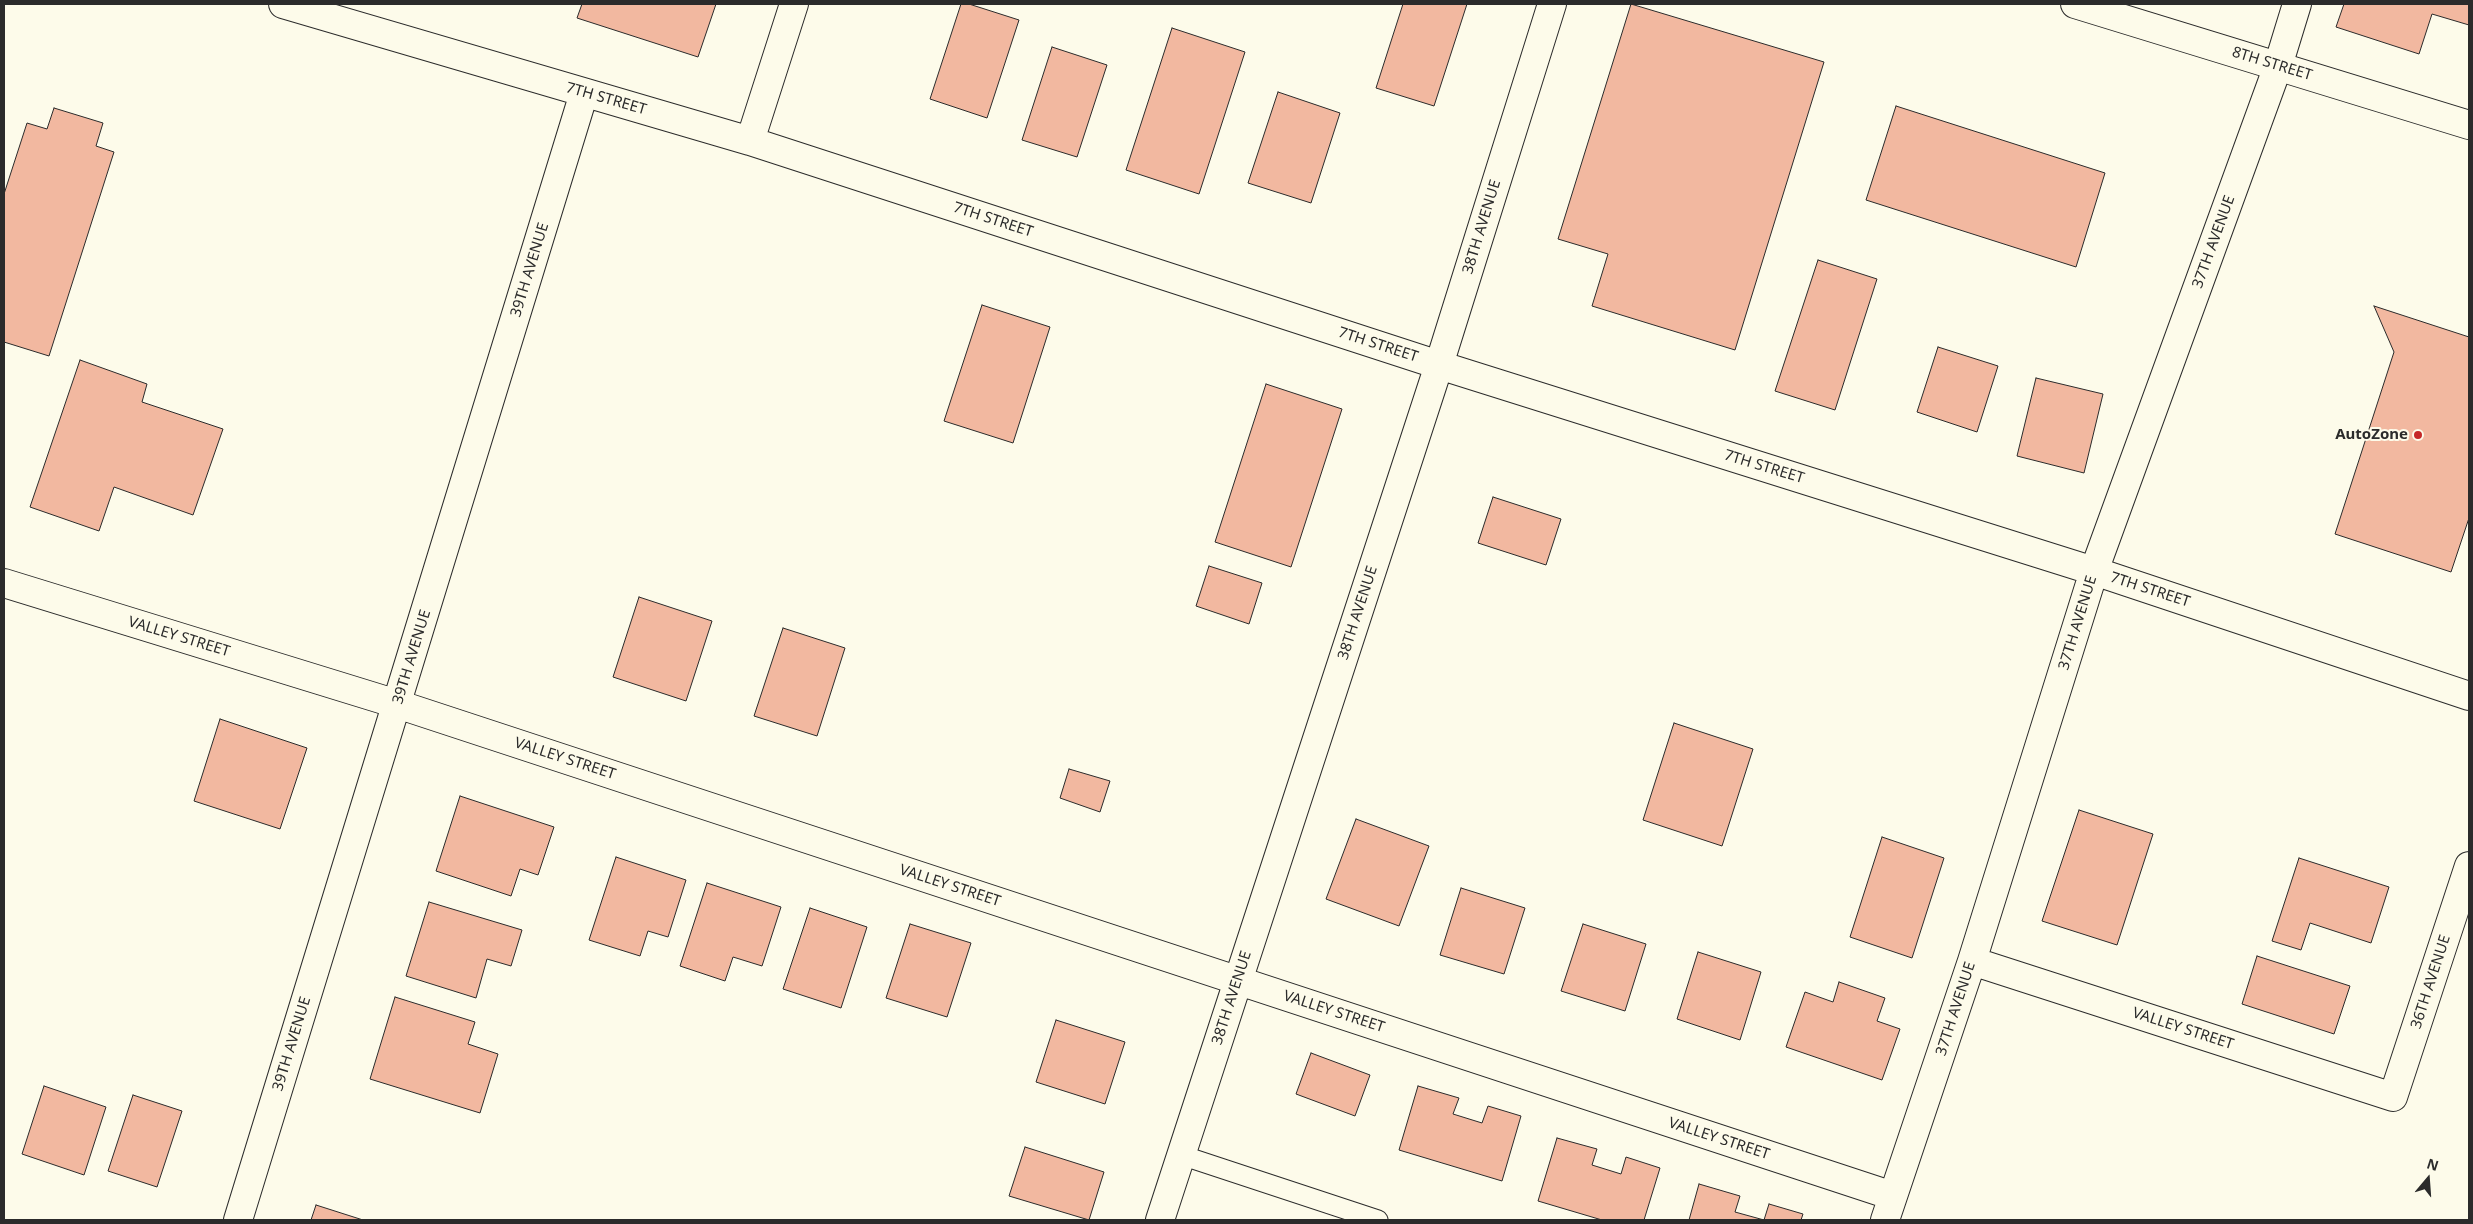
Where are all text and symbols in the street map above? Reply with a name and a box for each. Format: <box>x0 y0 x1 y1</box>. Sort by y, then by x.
street label: 8TH STREET <box>2230 43 2314 85</box>
street label: 7TH STREET <box>564 79 648 119</box>
street label: 38TH AVENUE <box>1459 178 1505 276</box>
street label: 37TH AVENUE <box>2189 193 2239 291</box>
street label: 7TH STREET <box>951 199 1035 241</box>
street label: 39TH AVENUE <box>507 221 553 319</box>
street label: 7TH STREET <box>1336 324 1420 366</box>
place label: AutoZone <box>2335 426 2408 444</box>
marker: AutoZone <box>2412 429 2424 441</box>
street label: 7TH STREET <box>1722 446 1806 488</box>
street label: 38TH AVENUE <box>1334 564 1382 662</box>
street label: 7TH STREET <box>2108 569 2192 611</box>
street label: 37TH AVENUE <box>2055 574 2101 672</box>
street label: 39TH AVENUE <box>389 608 435 706</box>
street label: VALLEY STREET <box>126 613 232 661</box>
street label: VALLEY STREET <box>512 734 618 784</box>
street label: VALLEY STREET <box>897 861 1003 911</box>
street label: 36TH AVENUE <box>2407 933 2455 1031</box>
street label: 38TH AVENUE <box>1208 949 1256 1047</box>
street label: 37TH AVENUE <box>1932 960 1980 1058</box>
street label: VALLEY STREET <box>1281 987 1387 1037</box>
street label: 39TH AVENUE <box>269 995 315 1093</box>
street label: VALLEY STREET <box>2130 1004 2236 1054</box>
street label: VALLEY STREET <box>1666 1114 1772 1164</box>
text: N <box>2424 1153 2441 1175</box>
north arrow <box>2403 1154 2453 1204</box>

